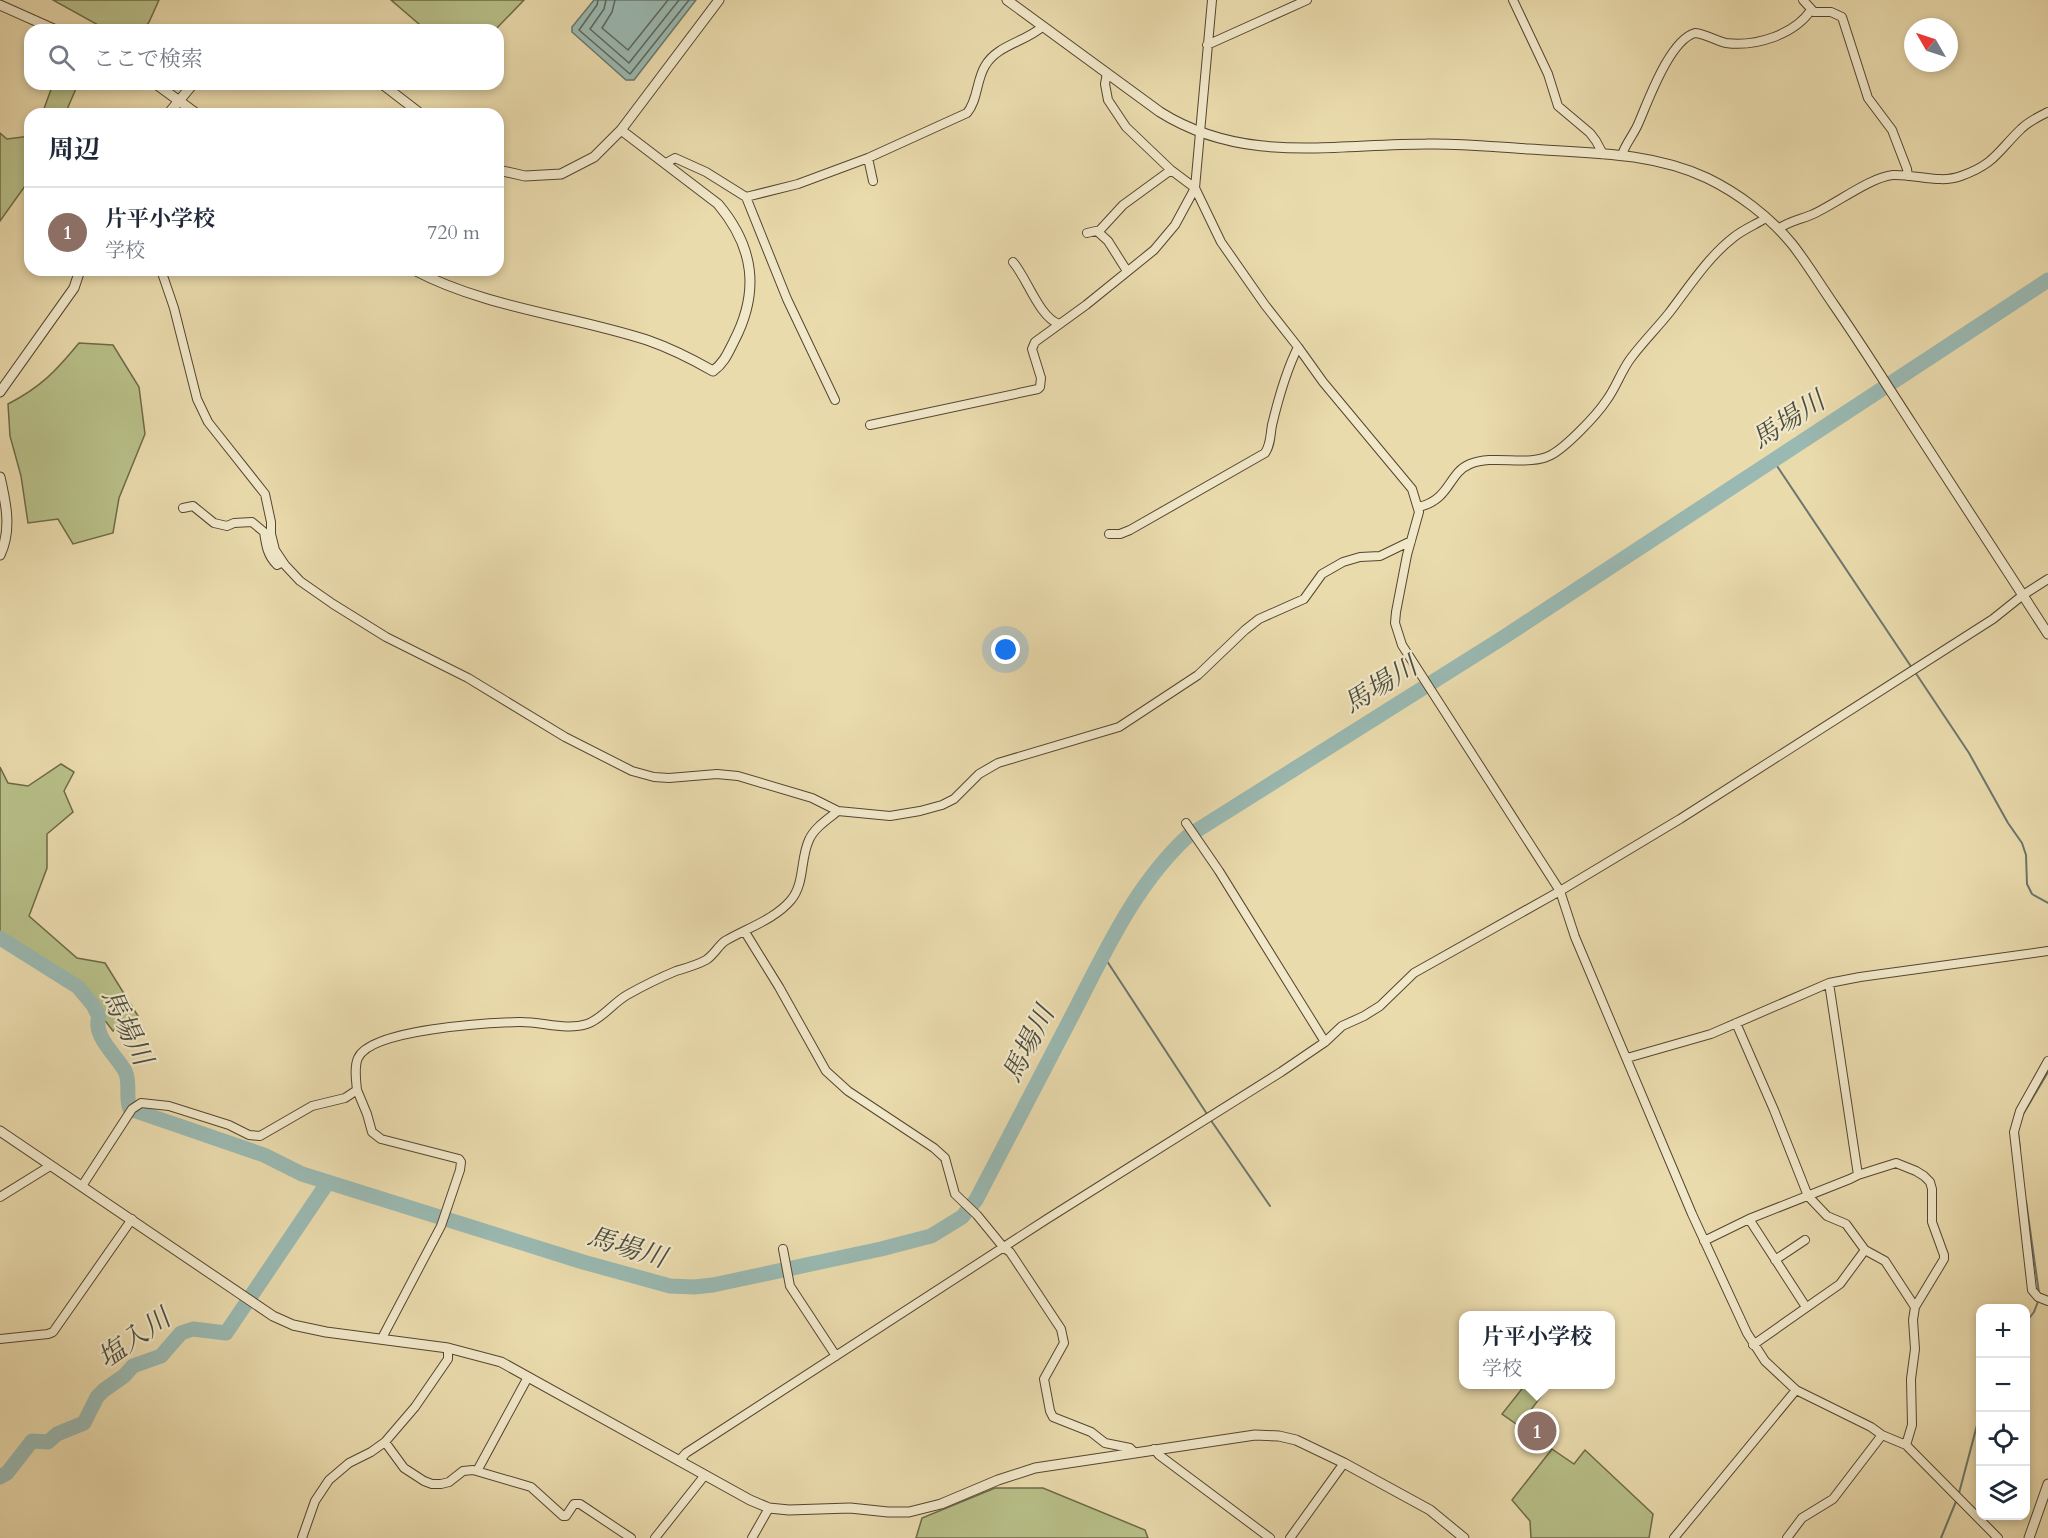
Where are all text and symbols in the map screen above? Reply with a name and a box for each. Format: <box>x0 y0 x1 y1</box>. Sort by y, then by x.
north arrow <box>1904 18 1958 72</box>
search box <box>24 24 504 90</box>
icon: search <box>45 41 78 74</box>
text: ここで検索 <box>93 44 203 74</box>
text: 周辺 <box>48 132 100 167</box>
text: 片平小学校 <box>105 204 215 234</box>
text: 1 <box>62 219 73 246</box>
text: 720 m <box>427 219 480 246</box>
text: 学校 <box>105 237 145 264</box>
water label: 馬場川 <box>1744 381 1835 458</box>
your location <box>991 635 1020 664</box>
water label: 馬場川 <box>1336 647 1427 723</box>
water label: 馬場川 <box>92 983 162 1074</box>
water label: 馬場川 <box>994 997 1065 1089</box>
water label: 馬場川 <box>583 1218 674 1278</box>
water label: 塩入川 <box>90 1298 181 1377</box>
map controls <box>1976 1304 2030 1520</box>
button: + <box>1976 1304 2030 1358</box>
popup <box>1459 1311 1615 1389</box>
text: 片平小学校 <box>1482 1322 1592 1352</box>
text: 学校 <box>1482 1355 1522 1382</box>
button: − <box>1976 1358 2030 1412</box>
pin: 1 <box>1518 1408 1556 1454</box>
button: locate <box>1976 1412 2030 1466</box>
button: layers <box>1976 1466 2030 1520</box>

